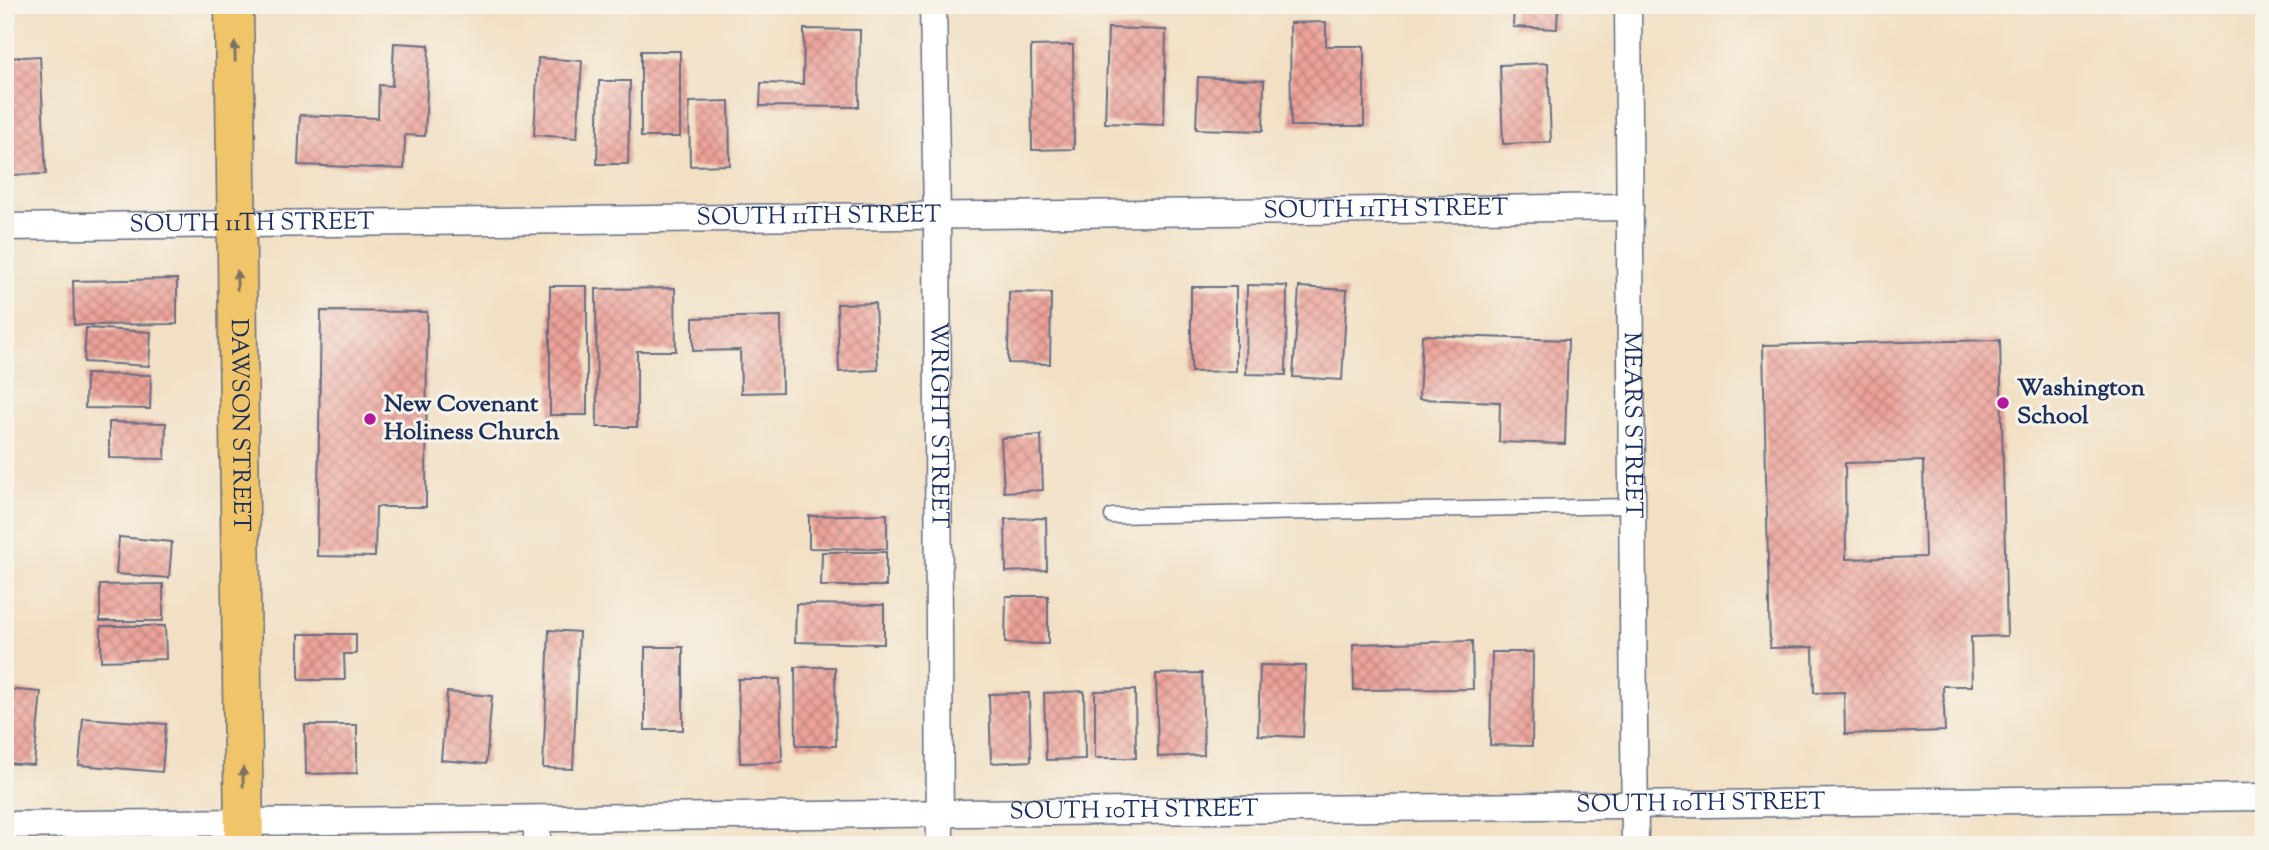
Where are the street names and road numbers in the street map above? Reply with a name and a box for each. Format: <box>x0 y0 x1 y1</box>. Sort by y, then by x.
street label: SOUTH 11TH STREET <box>1263 191 1509 229</box>
street label: SOUTH 11TH STREET <box>696 198 942 235</box>
street label: SOUTH 11TH STREET <box>129 205 375 242</box>
street label: DAWSON STREET <box>221 318 257 532</box>
street label: WRIGHT STREET <box>921 322 955 529</box>
street label: MEARS STREET <box>1614 332 1649 519</box>
street label: SOUTH 10TH STREET <box>1576 785 1826 823</box>
street label: SOUTH 10TH STREET <box>1009 792 1259 830</box>

